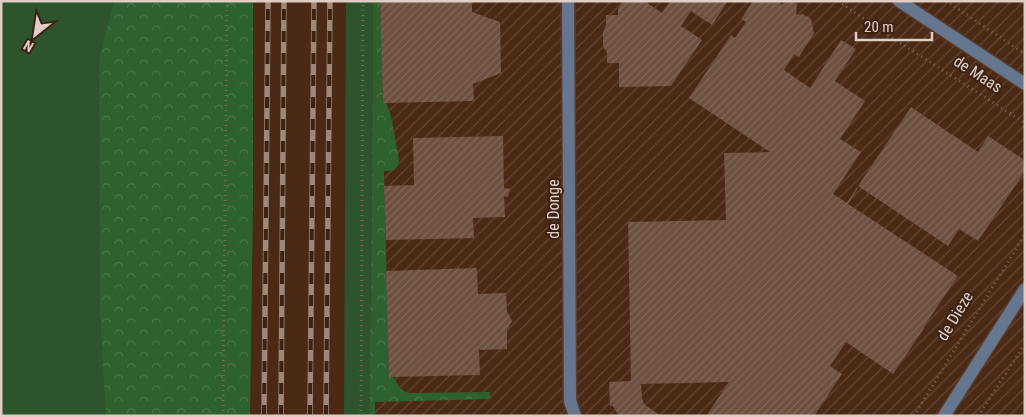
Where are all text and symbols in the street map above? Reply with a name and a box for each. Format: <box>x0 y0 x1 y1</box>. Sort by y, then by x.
north arrow <box>10 10 60 60</box>
scale bar <box>856 10 932 42</box>
text: 20 m <box>864 18 894 36</box>
text: N <box>21 37 36 55</box>
street label: de Maas <box>950 51 1006 97</box>
street label: de Donge <box>544 179 563 239</box>
street label: de Dieze <box>933 288 977 344</box>

